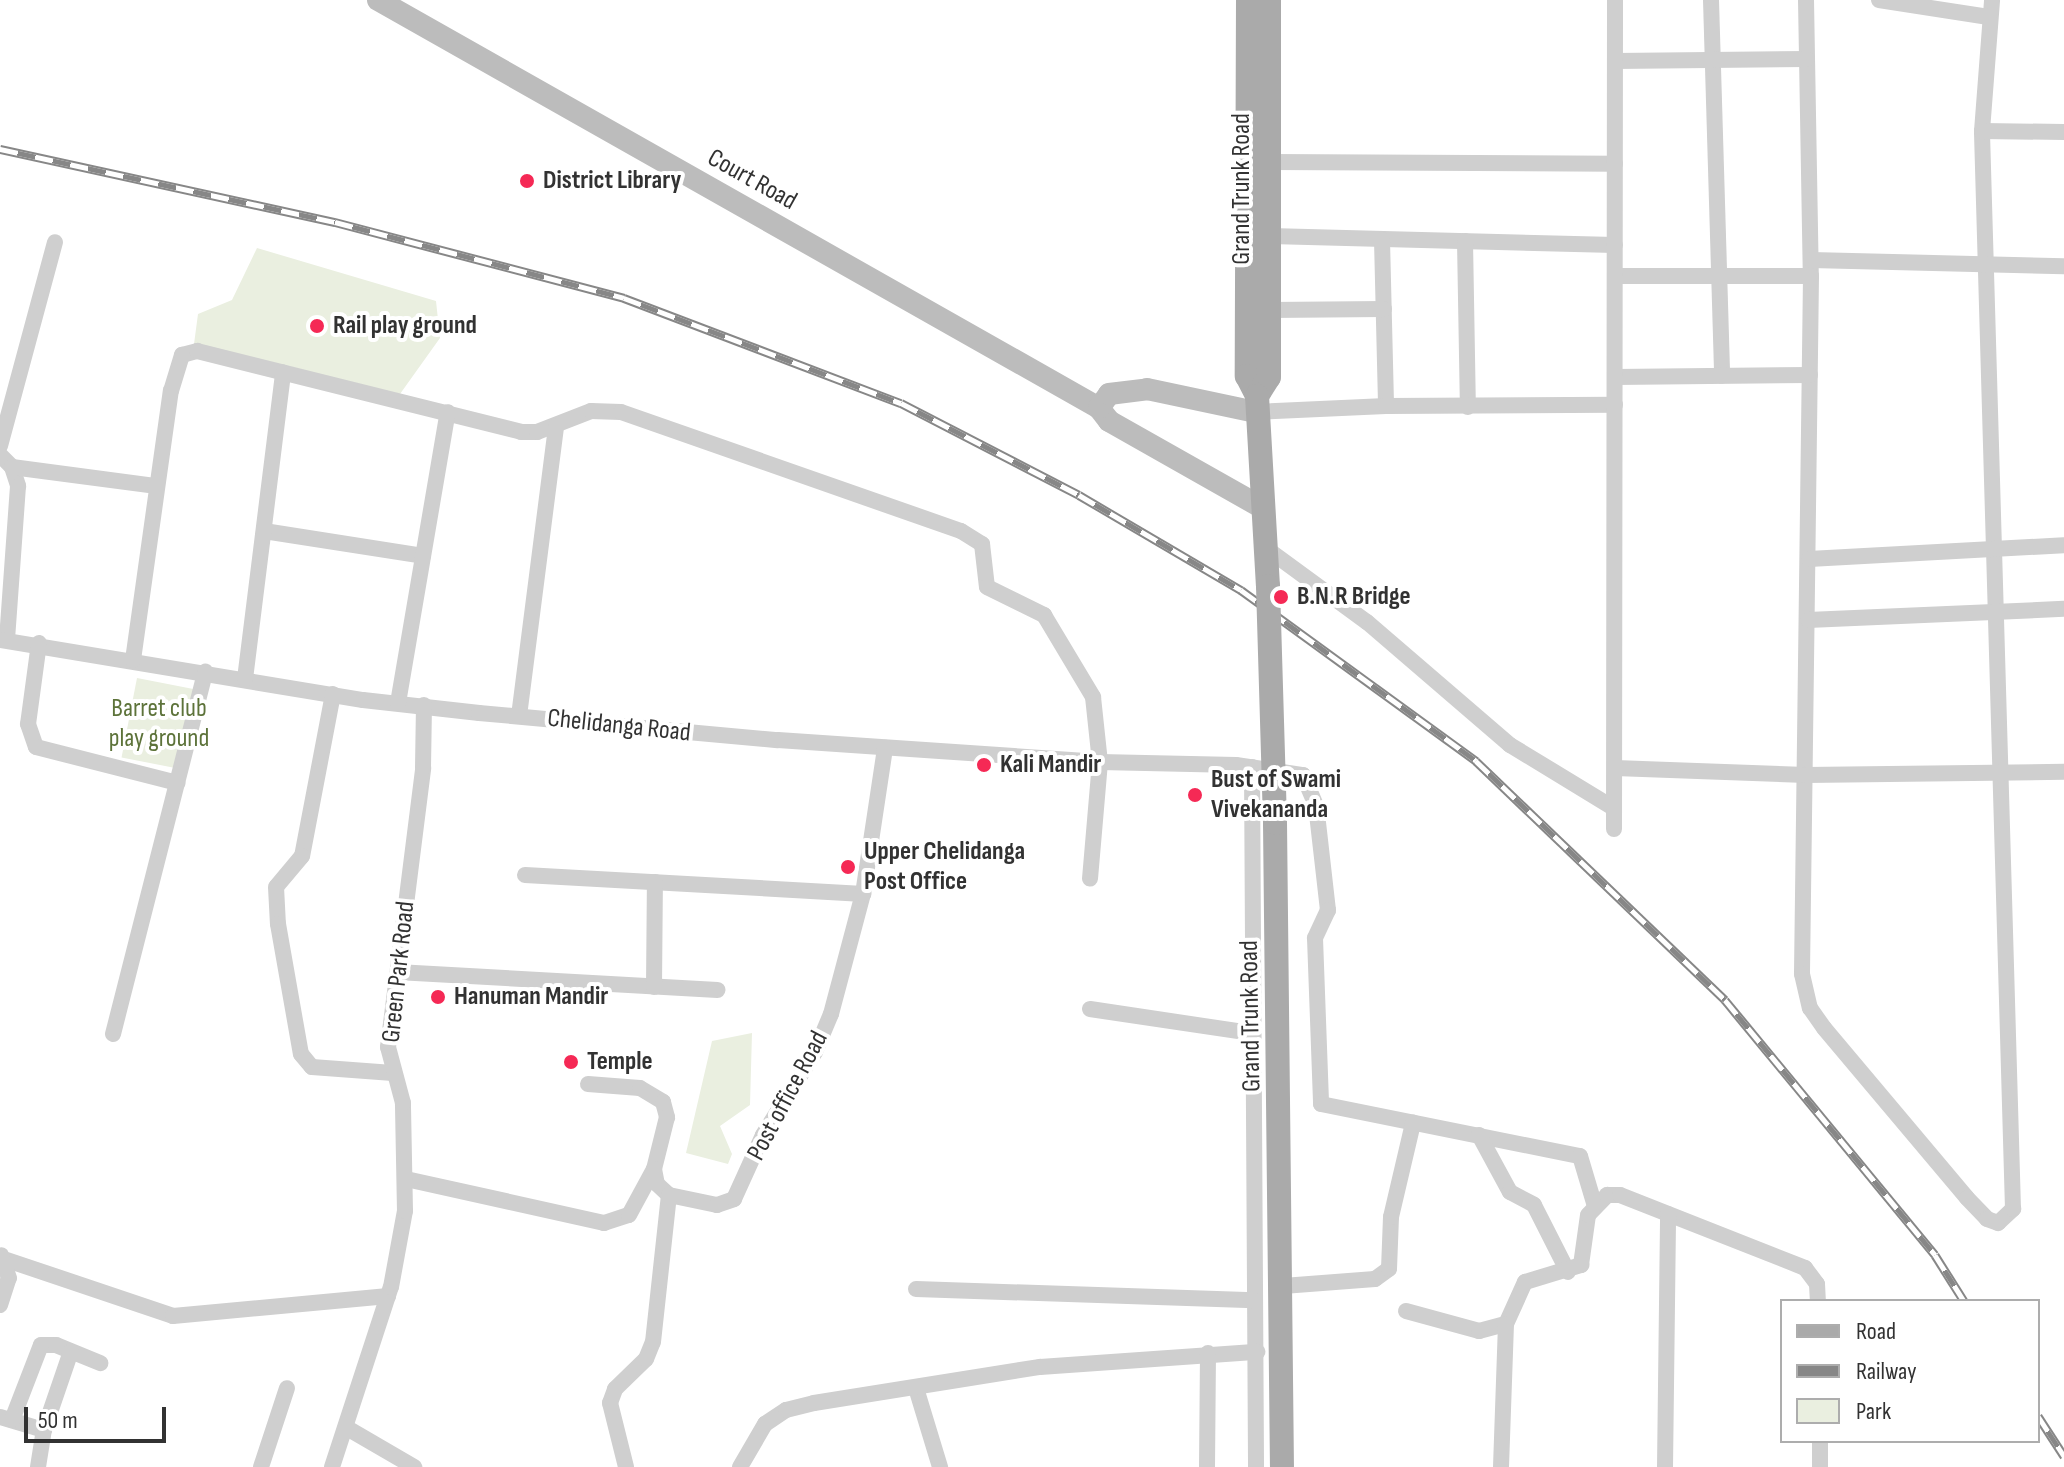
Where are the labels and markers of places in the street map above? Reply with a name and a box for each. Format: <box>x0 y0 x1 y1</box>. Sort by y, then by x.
place label: District Library <box>543 165 681 197</box>
marker: District Library <box>518 172 536 190</box>
place label: Rail play ground <box>333 310 477 342</box>
marker: Rail play ground <box>308 317 326 335</box>
place label: B.N.R Bridge <box>1297 581 1411 613</box>
marker: B.N.R Bridge <box>1272 588 1290 606</box>
place label: Kali Mandir <box>1000 749 1101 781</box>
marker: Kali Mandir <box>975 756 993 774</box>
place label: Bust of Swami Vivekananda <box>1211 764 1341 826</box>
marker: Bust of Swami Vivekananda <box>1186 786 1204 804</box>
place label: Upper Chelidanga Post Office <box>864 836 1025 898</box>
marker: Upper Chelidanga Post Office <box>839 858 857 876</box>
place label: Hanuman Mandir <box>454 981 608 1013</box>
marker: Hanuman Mandir <box>429 988 447 1006</box>
place label: Temple <box>587 1046 653 1078</box>
marker: Temple <box>562 1053 580 1071</box>

